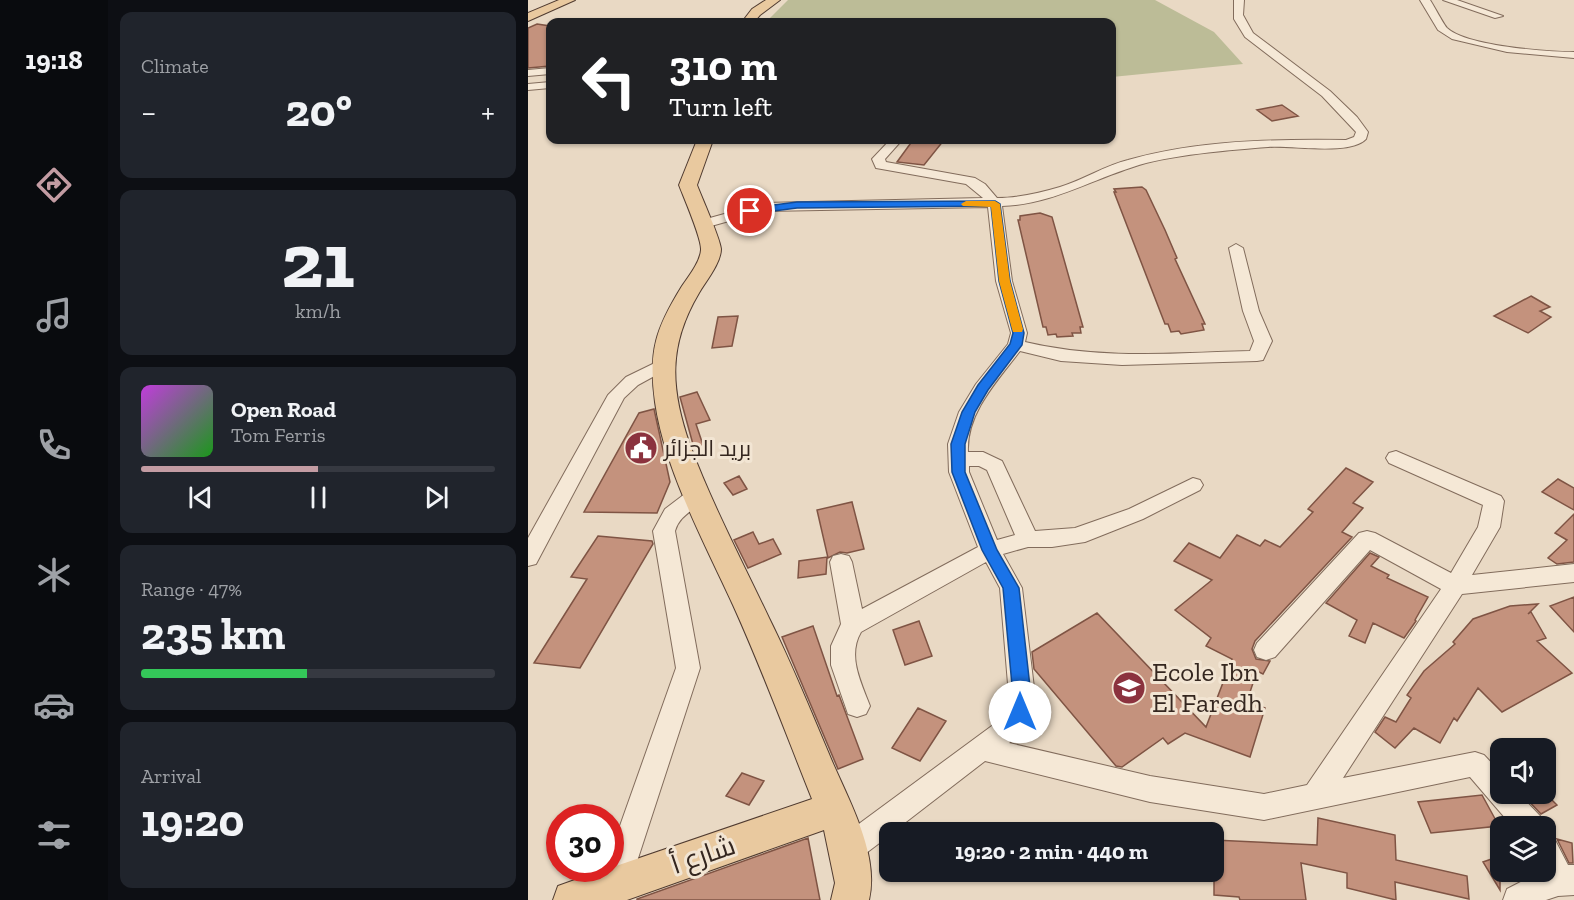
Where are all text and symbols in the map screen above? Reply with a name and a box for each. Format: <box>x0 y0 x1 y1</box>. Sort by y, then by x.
text: 310 m <box>669 40 777 91</box>
icon: left <box>570 42 648 120</box>
text: 19:18 <box>25 44 83 76</box>
text: Climate <box>141 54 209 78</box>
text: 20° <box>286 84 352 138</box>
text: Turn left <box>669 91 772 123</box>
text: − <box>141 92 156 131</box>
text: + <box>481 92 495 131</box>
icon: directions <box>33 164 75 206</box>
pin <box>724 185 775 236</box>
icon: arrive <box>733 194 766 227</box>
text: 21 <box>281 213 355 307</box>
icon: music <box>33 294 75 336</box>
text: km/h <box>295 299 341 323</box>
text: Open Road <box>231 396 336 423</box>
text: Tom Ferris <box>231 423 326 447</box>
icon: phone <box>33 424 75 466</box>
public building icon: بريد الجزائر <box>623 430 659 466</box>
place label: بريد الجزائر <box>662 435 751 462</box>
icon: previous <box>184 481 217 514</box>
icon: pause <box>302 481 335 514</box>
icon: next <box>420 481 453 514</box>
icon: climate <box>33 554 75 596</box>
text: Range · 47% <box>141 577 242 601</box>
text: 235 km <box>141 607 285 661</box>
place label: Ecole Ibn El Faredh <box>1152 656 1263 719</box>
school or university icon: Ecole Ibn El Faredh <box>1111 670 1147 706</box>
position arrow <box>988 680 1052 744</box>
icon: car <box>33 684 75 726</box>
map controls <box>1490 738 1556 882</box>
button: sound <box>1490 738 1556 804</box>
text: Arrival <box>141 764 201 788</box>
text: 19:20 <box>141 794 245 848</box>
speed limit sign: 30 <box>546 804 624 882</box>
icon: filters <box>33 814 75 856</box>
button: layers <box>1490 816 1556 882</box>
street label: شارع أ <box>666 827 740 883</box>
text: 19:20 · 2 min · 440 m <box>955 838 1148 865</box>

